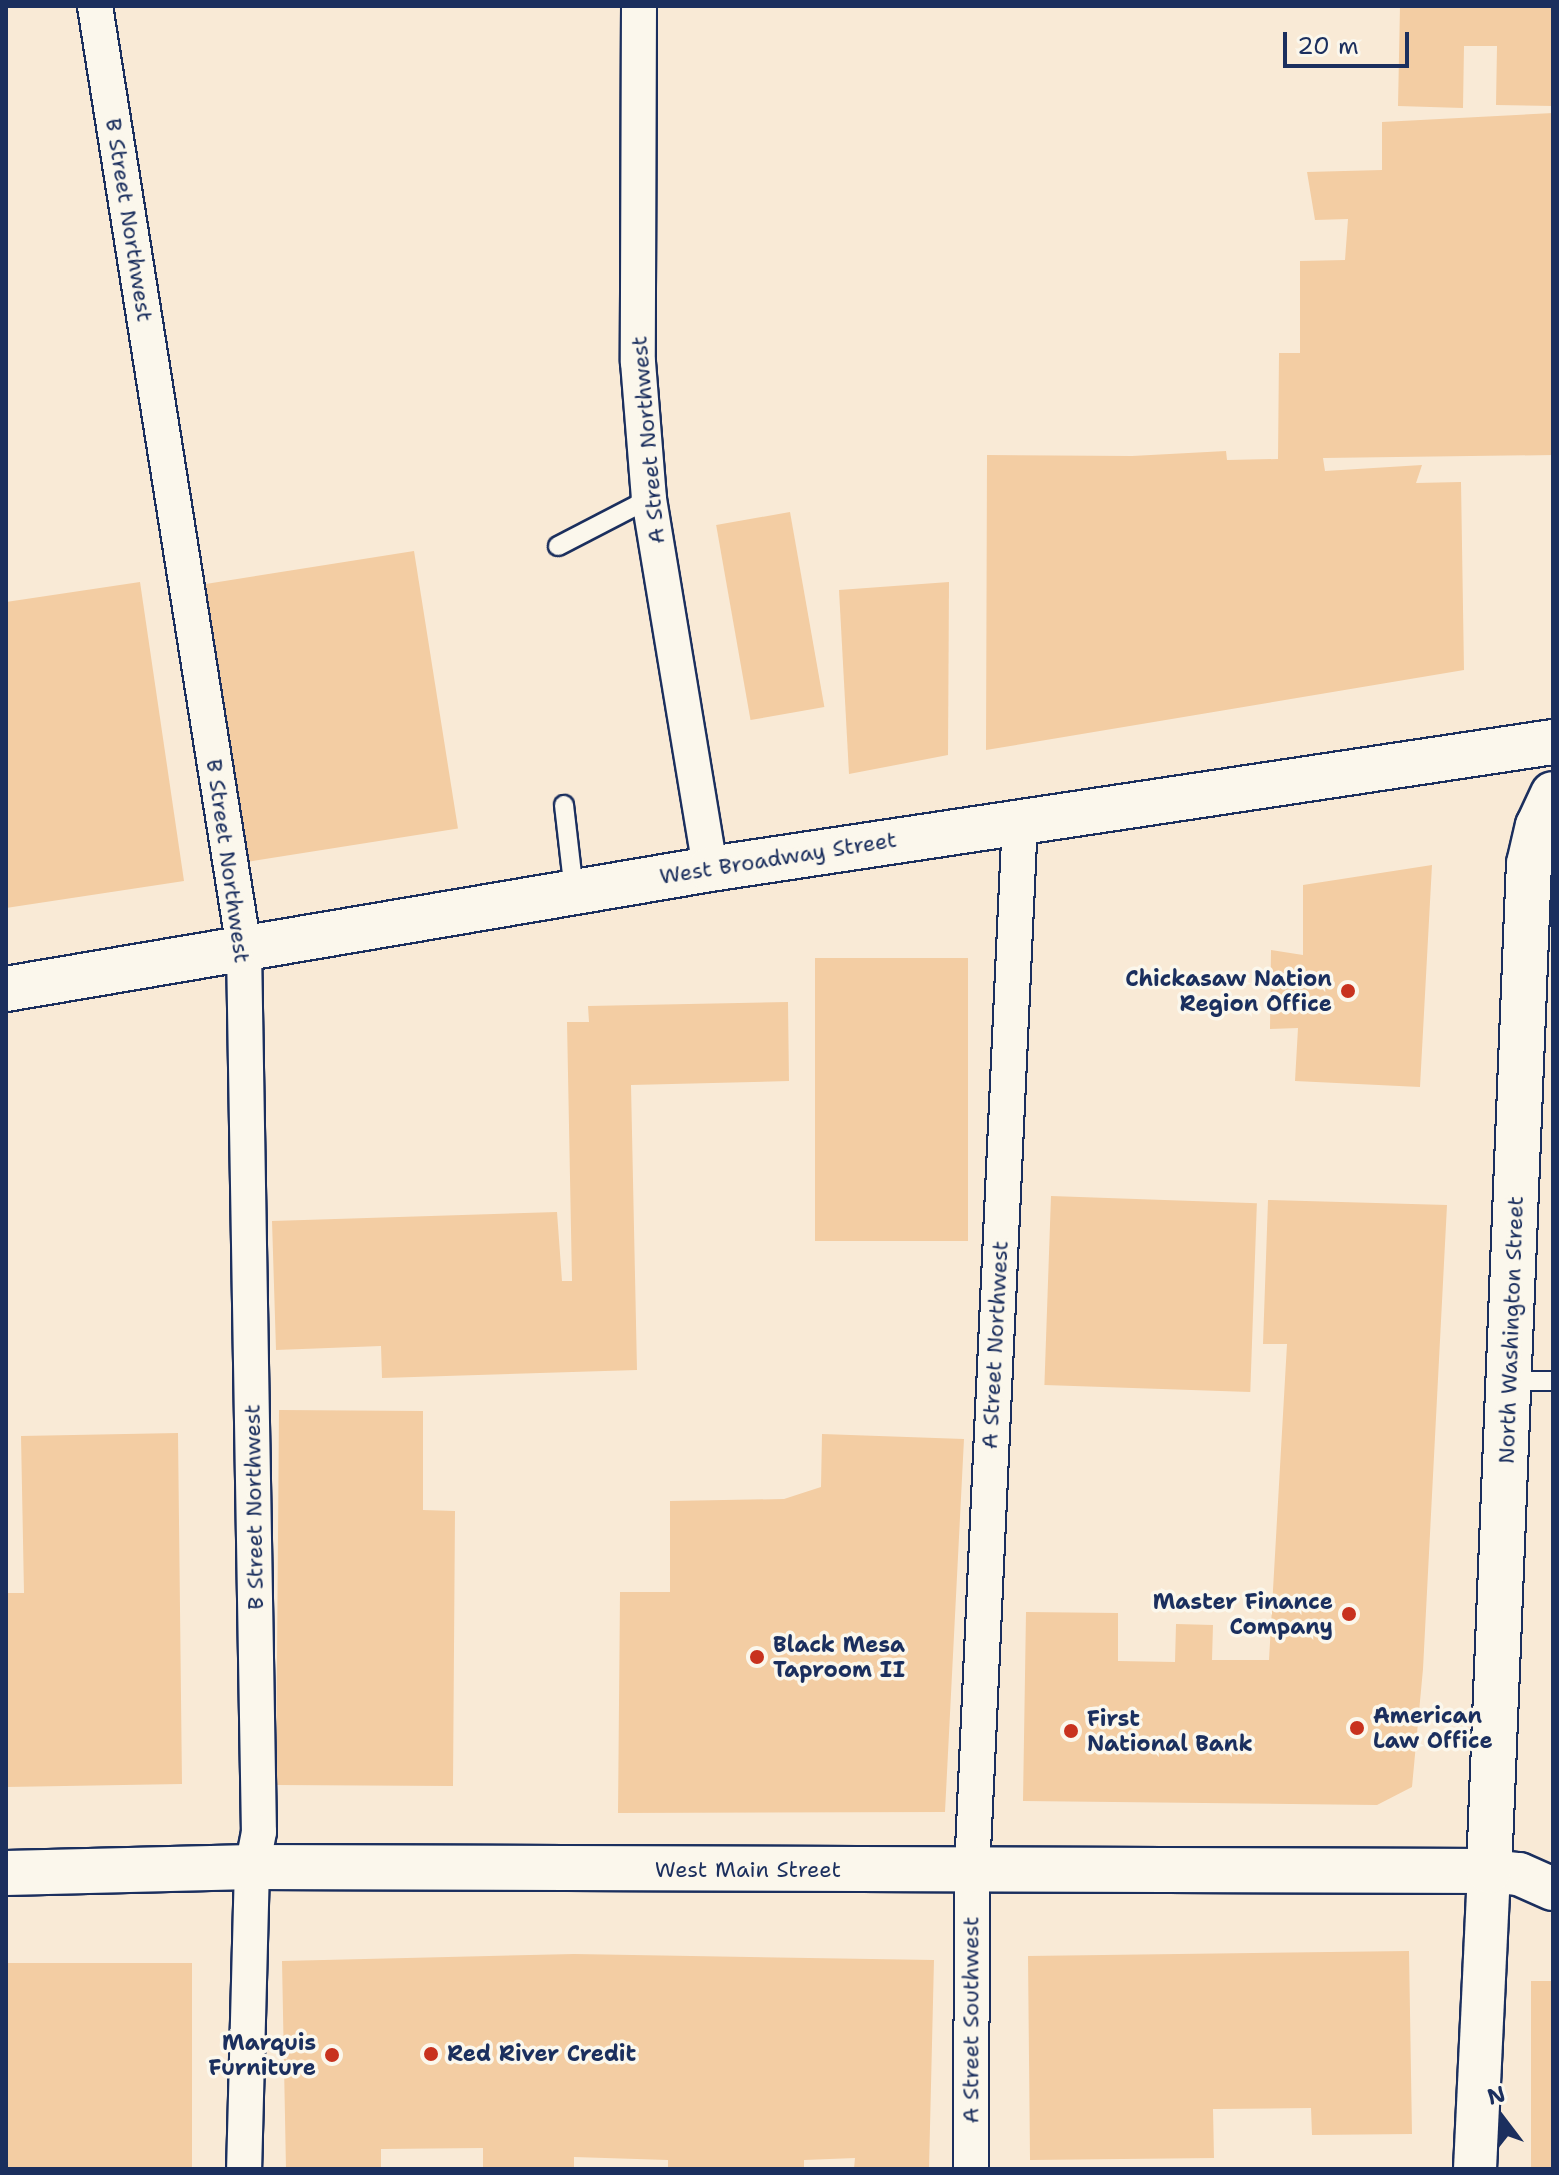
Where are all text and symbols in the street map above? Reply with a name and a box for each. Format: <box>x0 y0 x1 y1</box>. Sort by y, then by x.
scale bar <box>1287 16 1413 66</box>
text: 20 m <box>1297 30 1359 62</box>
street label: B Street Northwest <box>100 116 158 324</box>
street label: A Street Northwest <box>626 335 670 545</box>
street label: B Street Northwest <box>201 757 255 965</box>
street label: West Broadway Street <box>658 826 898 890</box>
place label: Chickasaw Nation Region Office <box>1125 965 1332 1016</box>
marker: Chickasaw Nation Region Office <box>1339 982 1357 1000</box>
street label: North Washington Street <box>1493 1196 1529 1464</box>
street label: A Street Northwest <box>976 1240 1014 1450</box>
street label: B Street Northwest <box>239 1404 269 1610</box>
place label: Master Finance Company <box>1153 1588 1333 1640</box>
marker: Master Finance Company <box>1340 1605 1358 1623</box>
place label: Black Mesa Taproom II <box>773 1631 905 1682</box>
marker: Black Mesa Taproom II <box>748 1648 766 1666</box>
place label: American Law Office <box>1373 1702 1493 1754</box>
place label: First National Bank <box>1087 1705 1253 1756</box>
marker: American Law Office <box>1348 1719 1366 1737</box>
marker: First National Bank <box>1062 1722 1080 1740</box>
street label: West Main Street <box>655 1857 841 1883</box>
street label: A Street Southwest <box>958 1916 984 2124</box>
place label: Marquis Furniture <box>208 2029 316 2080</box>
place label: Red River Credit <box>447 2041 636 2067</box>
marker: Red River Credit <box>422 2045 440 2063</box>
marker: Marquis Furniture <box>323 2046 341 2064</box>
north arrow <box>1463 2079 1543 2159</box>
text: N <box>1484 2079 1509 2112</box>

